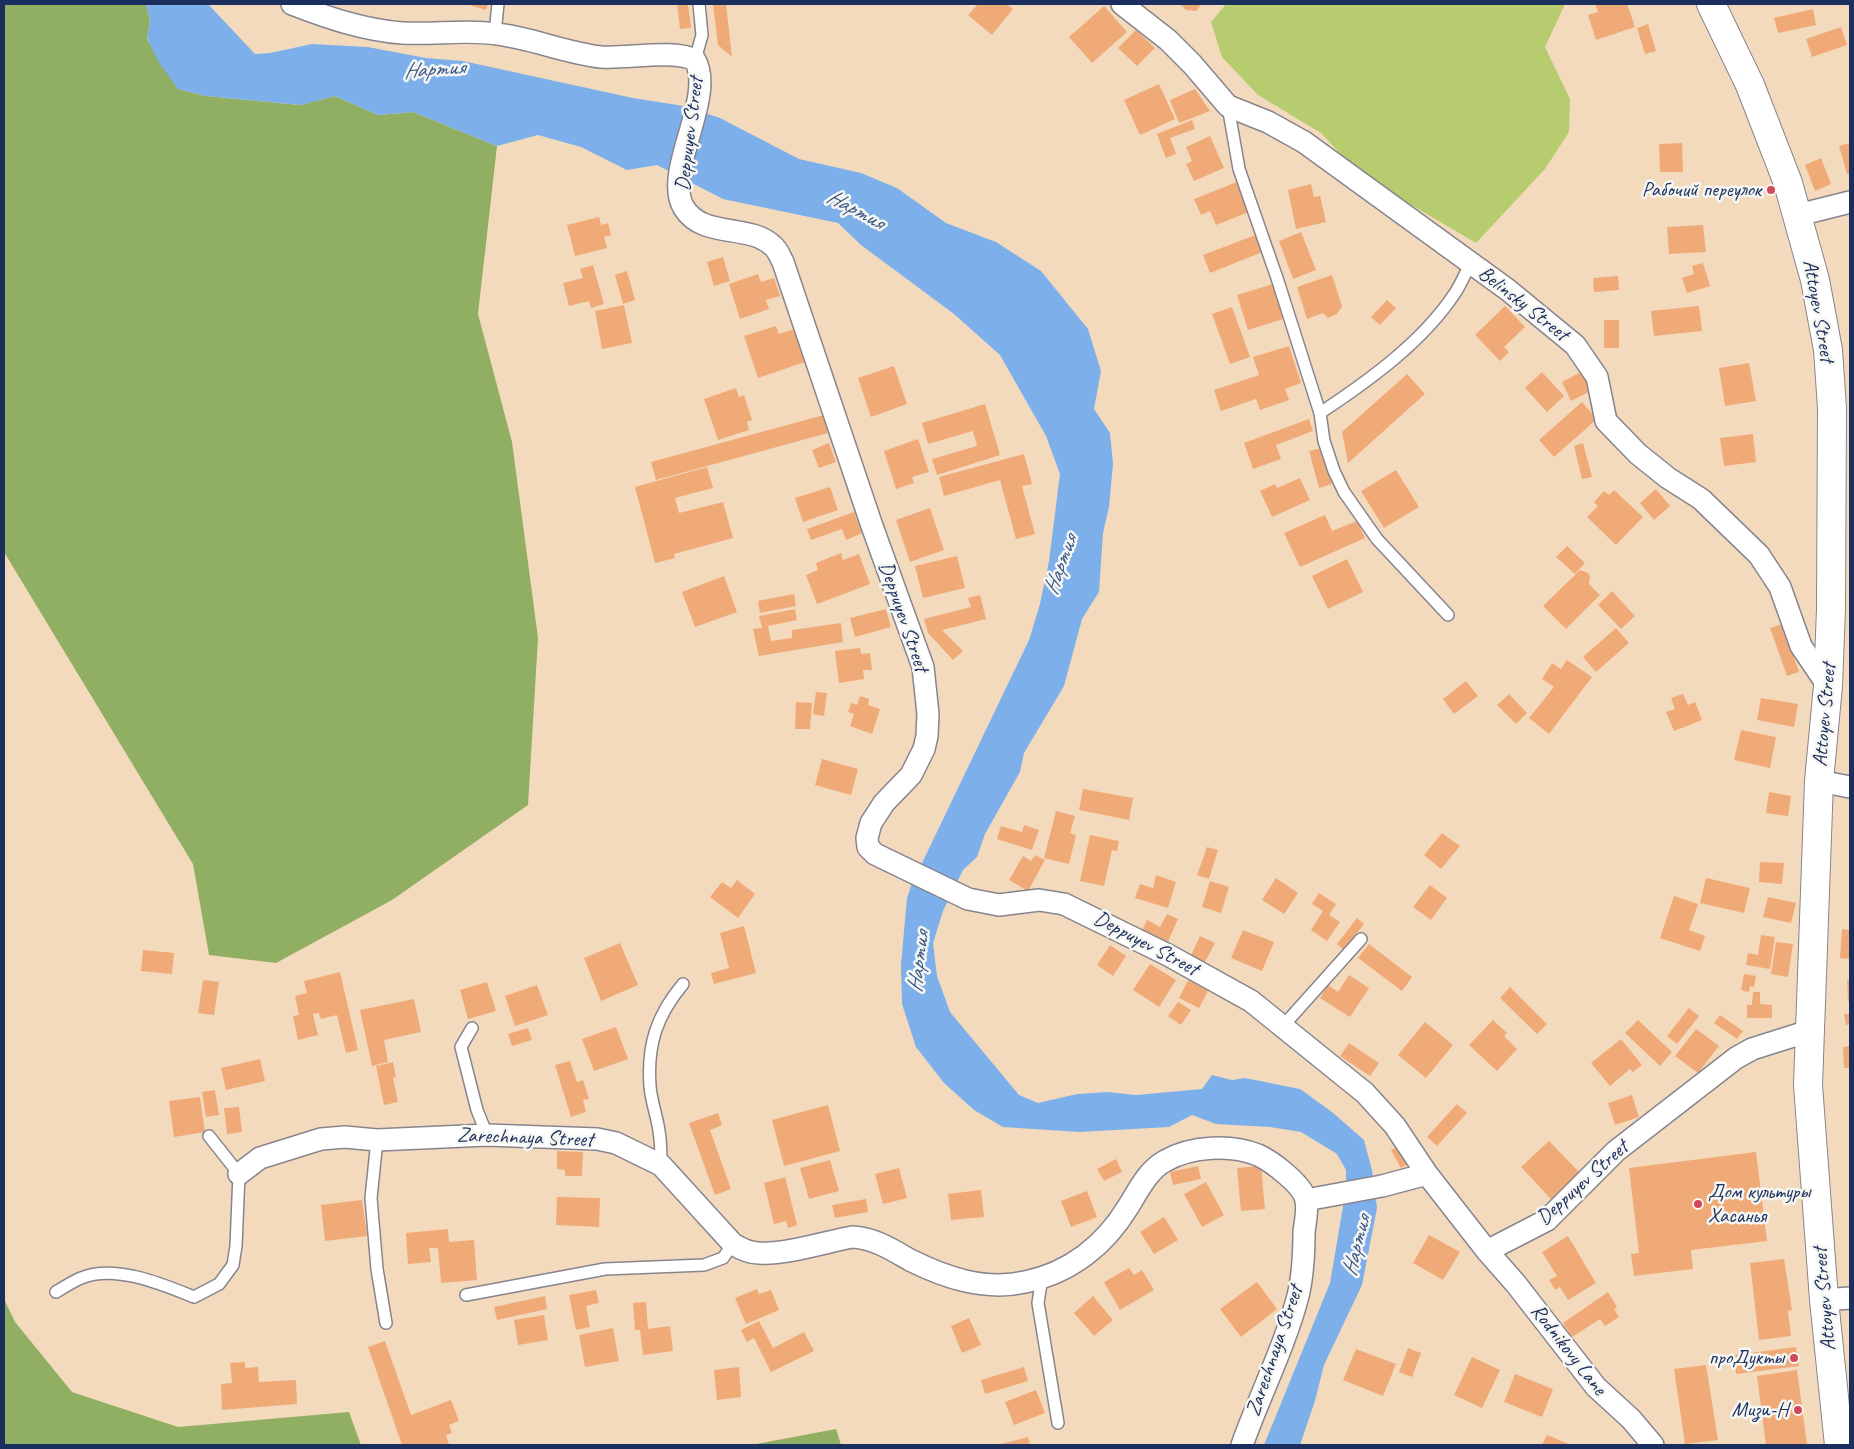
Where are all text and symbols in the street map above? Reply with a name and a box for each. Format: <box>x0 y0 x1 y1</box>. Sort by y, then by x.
water label: Нартия <box>403 55 465 85</box>
street label: Deppuyev Street <box>671 76 709 192</box>
place label: Рабочий переулок <box>1642 177 1761 203</box>
water label: Нартия <box>822 184 888 236</box>
marker: Рабочий переулок <box>1765 184 1777 196</box>
street label: Attoyev Street <box>1797 258 1839 364</box>
street label: Belinsky Street <box>1473 261 1573 347</box>
water label: Нартия <box>1038 532 1084 598</box>
street label: Deppuyev Street <box>872 559 934 675</box>
street label: Attoyev Street <box>1808 662 1842 768</box>
street label: Deppuyev Street <box>1090 906 1202 982</box>
water label: Нартия <box>902 930 936 994</box>
street label: Zarechnaya Street <box>456 1123 594 1153</box>
street label: Deppuyev Street <box>1532 1135 1634 1231</box>
place label: Дом культуры Хасанья <box>1708 1179 1810 1229</box>
marker: Дом культуры Хасанья <box>1692 1198 1704 1210</box>
water label: Нартия <box>1337 1213 1377 1279</box>
street label: Attoyev Street <box>1808 1246 1842 1352</box>
street label: Zarechnaya Street <box>1241 1282 1309 1420</box>
street label: Rodnikovy Lane <box>1525 1299 1611 1401</box>
place label: проДукты <box>1709 1345 1784 1371</box>
marker: проДукты <box>1788 1352 1800 1364</box>
place label: Мизи-Н <box>1732 1397 1788 1423</box>
marker: Мизи-Н <box>1792 1404 1804 1416</box>

